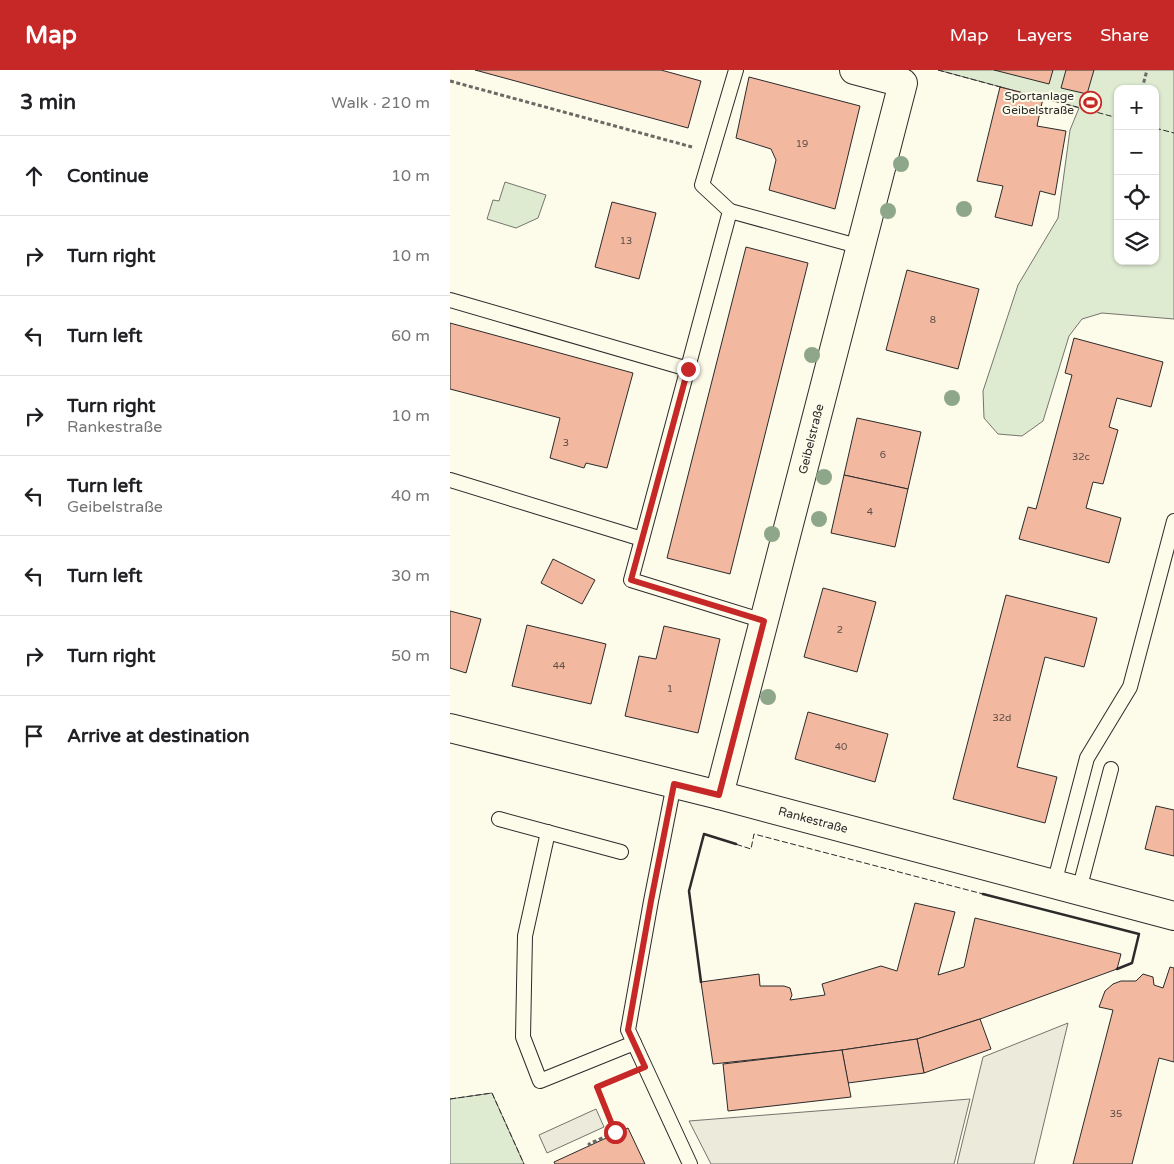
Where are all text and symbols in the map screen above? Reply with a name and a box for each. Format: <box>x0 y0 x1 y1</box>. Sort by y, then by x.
text: Map <box>25 21 77 50</box>
text: Map <box>950 24 989 46</box>
text: Layers <box>1017 24 1072 46</box>
text: Share <box>1100 24 1149 46</box>
map controls <box>1114 85 1159 265</box>
button: + <box>1114 85 1159 130</box>
place label: Sportanlage Geibelstraße <box>1002 89 1074 117</box>
text: 3 min <box>20 90 76 115</box>
sports icon: Sportanlage Geibelstraße <box>1078 91 1102 115</box>
text: Walk · 210 m <box>331 93 430 113</box>
button: − <box>1114 130 1159 175</box>
house number: 19 <box>796 138 808 150</box>
icon: ahead <box>20 162 48 190</box>
text: Continue <box>67 165 149 187</box>
text: 10 m <box>391 166 430 186</box>
button: locate <box>1114 175 1159 220</box>
button: layers <box>1114 220 1159 265</box>
house number: 13 <box>620 235 632 247</box>
icon: right <box>20 242 48 270</box>
text: Turn right <box>67 245 155 267</box>
text: 10 m <box>391 246 430 266</box>
house number: 8 <box>930 314 936 326</box>
icon: left <box>20 322 48 350</box>
text: Turn left <box>67 325 143 347</box>
text: 60 m <box>391 326 430 346</box>
route end <box>677 358 700 381</box>
text: Turn right <box>67 395 155 417</box>
icon: right <box>20 402 48 430</box>
street label: Geibelstraße <box>796 402 827 476</box>
text: 10 m <box>391 406 430 426</box>
text: Rankestraße <box>67 417 162 437</box>
house number: 3 <box>563 437 569 449</box>
house number: 6 <box>880 449 886 461</box>
house number: 32c <box>1072 451 1090 463</box>
text: Turn left <box>67 475 143 497</box>
icon: left <box>20 482 48 510</box>
text: 40 m <box>391 486 430 506</box>
text: Geibelstraße <box>67 497 163 517</box>
house number: 4 <box>867 506 873 518</box>
icon: left <box>20 562 48 590</box>
text: Turn left <box>67 565 143 587</box>
text: 30 m <box>391 566 430 586</box>
house number: 2 <box>837 624 843 636</box>
icon: right <box>20 642 48 670</box>
text: Turn right <box>67 645 155 667</box>
text: 50 m <box>391 646 430 666</box>
house number: 44 <box>553 660 565 672</box>
house number: 1 <box>667 683 673 695</box>
house number: 32d <box>993 712 1011 724</box>
icon: arrive <box>20 722 48 750</box>
text: Arrive at destination <box>67 725 250 747</box>
house number: 40 <box>835 741 847 753</box>
street label: Rankestraße <box>777 804 850 836</box>
house number: 35 <box>1110 1108 1122 1120</box>
route start <box>604 1121 627 1144</box>

